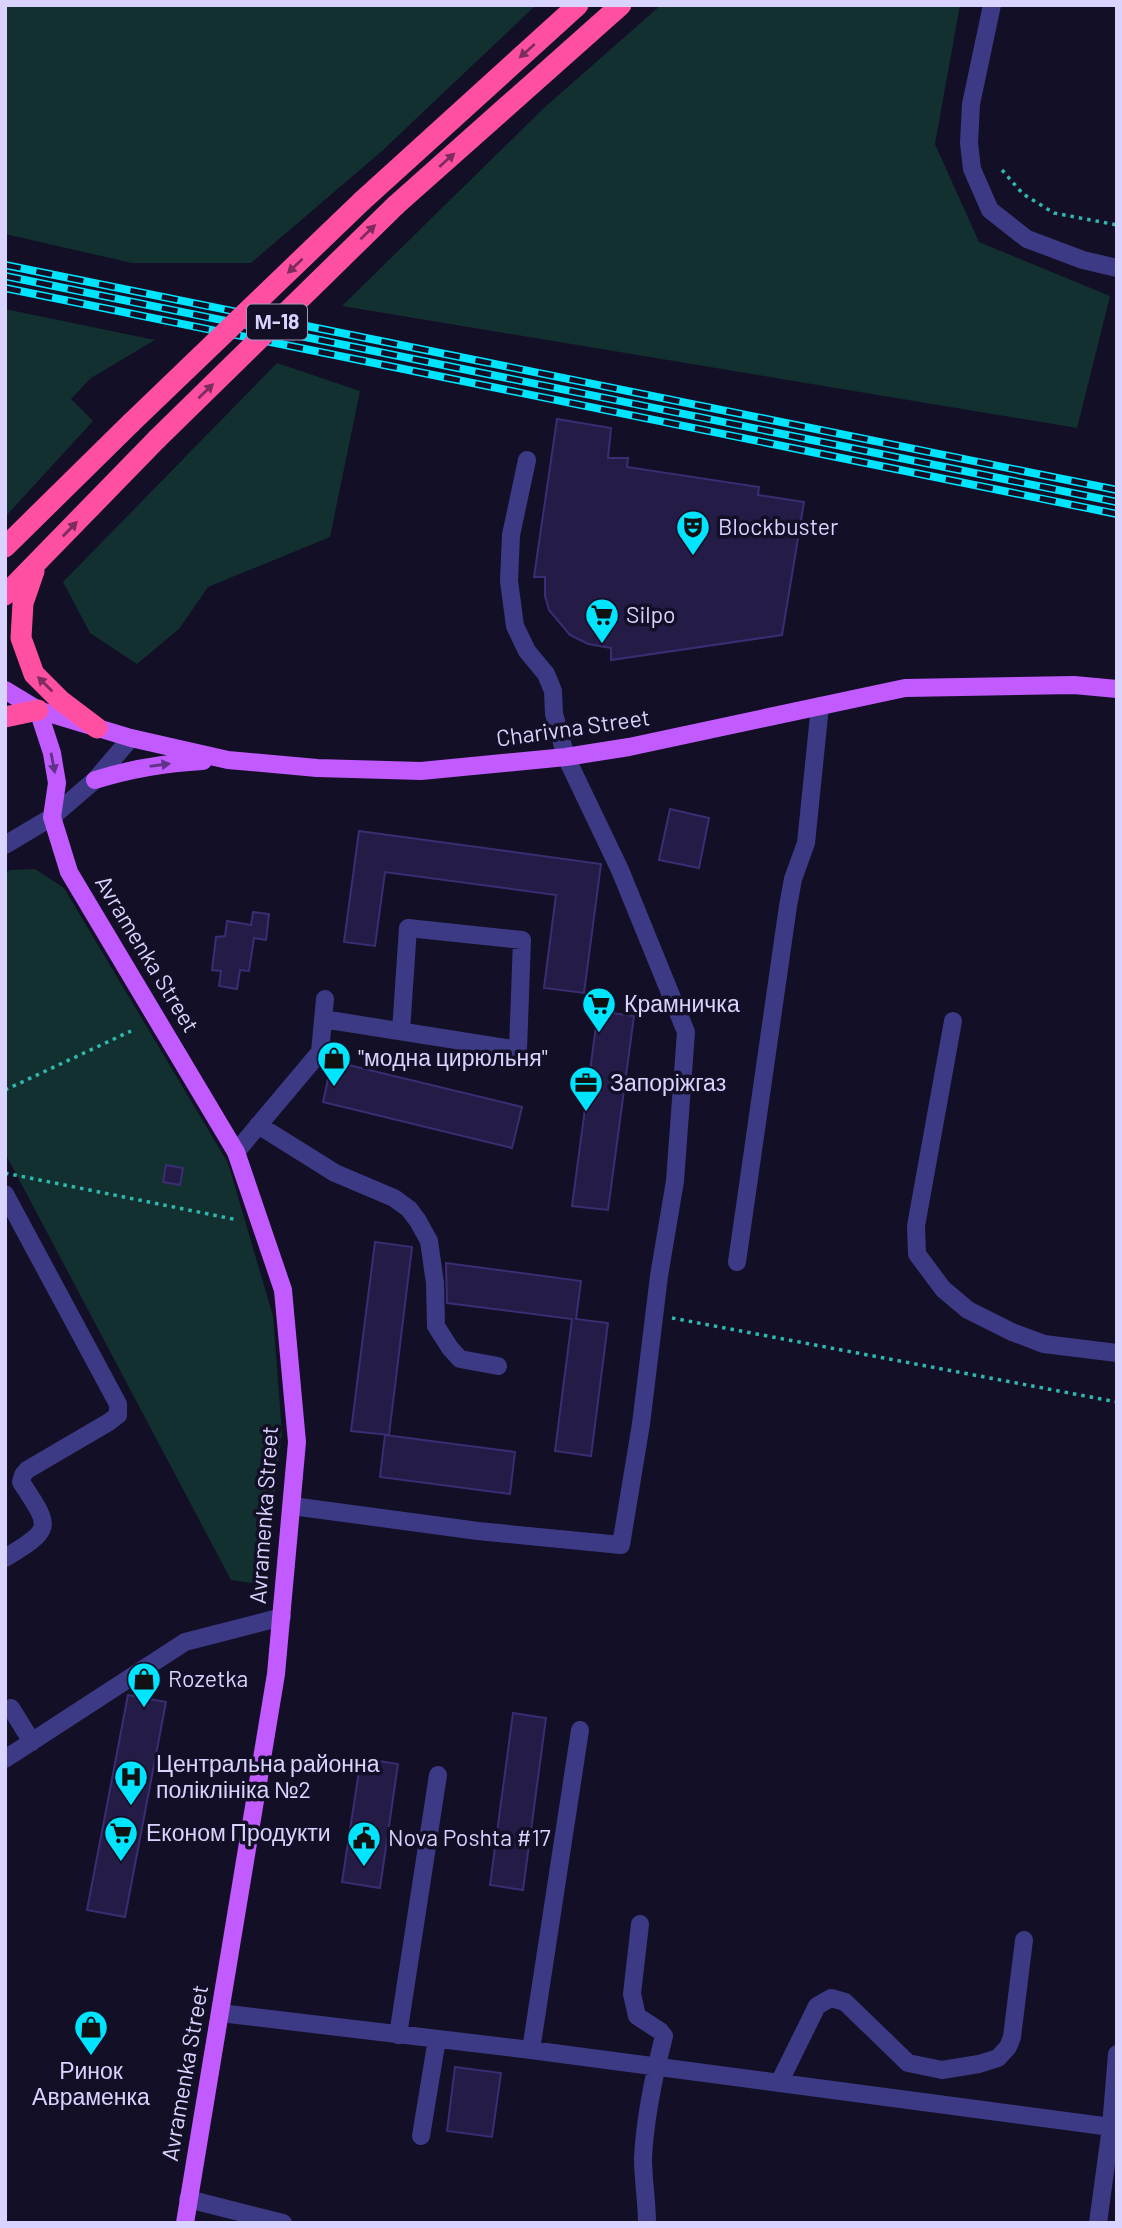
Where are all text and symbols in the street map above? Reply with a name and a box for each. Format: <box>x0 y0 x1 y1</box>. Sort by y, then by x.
one-way arrow <box>518 43 536 59</box>
one-way arrow <box>438 152 455 168</box>
one-way arrow <box>360 224 377 241</box>
one-way arrow <box>287 257 304 273</box>
road number: М-18 <box>247 304 307 340</box>
one-way arrow <box>197 384 214 400</box>
theatre icon: Blockbuster <box>674 508 712 557</box>
place label: Blockbuster <box>718 512 839 540</box>
one-way arrow <box>62 520 79 537</box>
supermarket icon: Silpo <box>583 596 621 645</box>
place label: Silpo <box>626 600 676 628</box>
one-way arrow <box>36 676 53 693</box>
street label: Charivna Street <box>494 702 651 752</box>
one-way arrow <box>48 752 59 774</box>
one-way arrow <box>149 759 171 770</box>
street label: Avramenka Street <box>90 870 206 1037</box>
supermarket icon: Крамничка <box>580 985 618 1034</box>
place label: Крамничка <box>624 989 740 1017</box>
shop icon: "модна цирюльня" <box>315 1039 353 1088</box>
place label: "модна цирюльня" <box>358 1043 548 1071</box>
office icon: Запоріжгаз <box>567 1064 605 1113</box>
place label: Запоріжгаз <box>610 1068 726 1096</box>
street label: Avramenka Street <box>243 1425 283 1605</box>
shop icon: Rozetka <box>125 1660 163 1709</box>
place label: Rozetka <box>168 1664 248 1692</box>
place label: Центральна районна поліклініка №2 <box>156 1749 380 1803</box>
hospital icon: Центральна районна поліклініка №2 <box>112 1758 150 1807</box>
supermarket icon: Економ Продукти <box>102 1814 140 1863</box>
place label: Економ Продукти <box>146 1818 331 1846</box>
public building icon: Nova Poshta #17 <box>345 1819 383 1868</box>
place label: Nova Poshta #17 <box>388 1823 551 1851</box>
street label: Avramenka Street <box>155 1983 213 2163</box>
shop icon: Ринок Авраменка <box>72 2008 110 2057</box>
place label: Ринок Авраменка <box>32 2056 150 2110</box>

